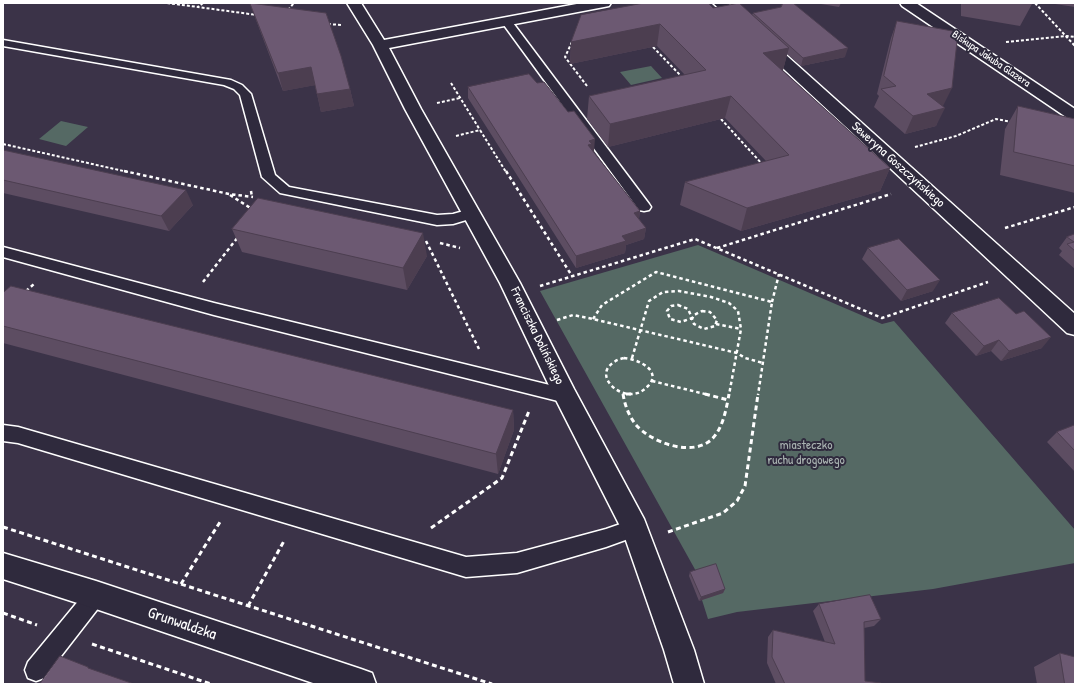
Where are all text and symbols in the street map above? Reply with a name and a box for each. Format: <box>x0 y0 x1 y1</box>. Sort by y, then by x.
street label: Biskupa Jakuba Glazera <box>949 28 1033 90</box>
street label: Seweryna Goszczyńskiego <box>848 119 948 211</box>
street label: Franciszka Dolińskiego <box>507 285 567 387</box>
park label: miasteczko ruchu drogowego <box>767 438 845 469</box>
street label: Grunwaldzka <box>145 603 219 645</box>

